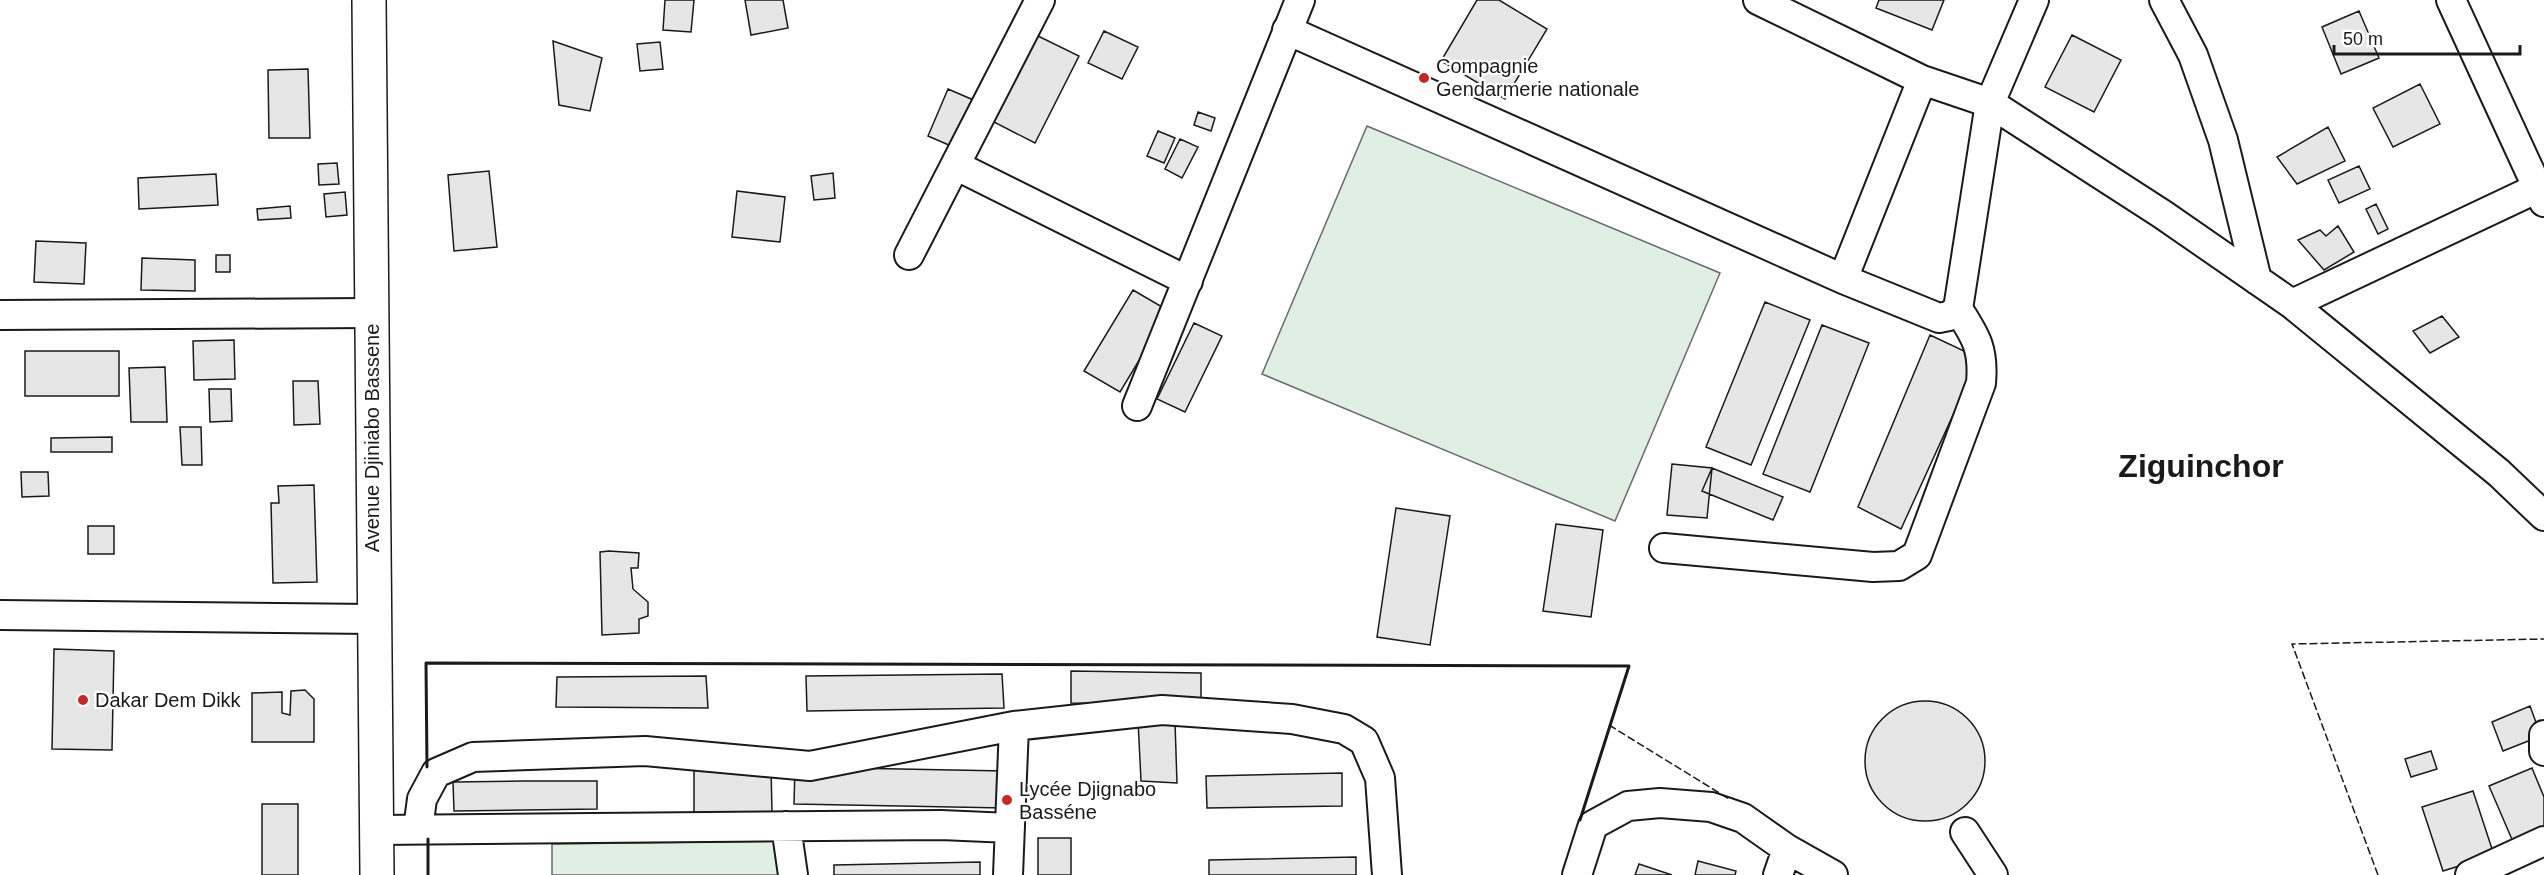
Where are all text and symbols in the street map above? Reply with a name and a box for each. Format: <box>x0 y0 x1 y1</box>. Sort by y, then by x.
scale bar <box>2334 18 2520 56</box>
text: 50 m <box>2343 29 2383 49</box>
place label: Compagnie Gendarmerie nationale <box>1436 55 1639 100</box>
marker: Compagnie Gendarmerie nationale <box>1417 71 1431 85</box>
street label: Avenue Djiniabo Bassene <box>361 324 383 552</box>
district label: Ziguinchor <box>2118 448 2284 484</box>
place label: Dakar Dem Dikk <box>95 689 242 711</box>
marker: Dakar Dem Dikk <box>76 693 90 707</box>
place label: Lycée Djignabo Basséne <box>1019 778 1156 823</box>
marker: Lycée Djignabo Basséne <box>1000 793 1014 807</box>

